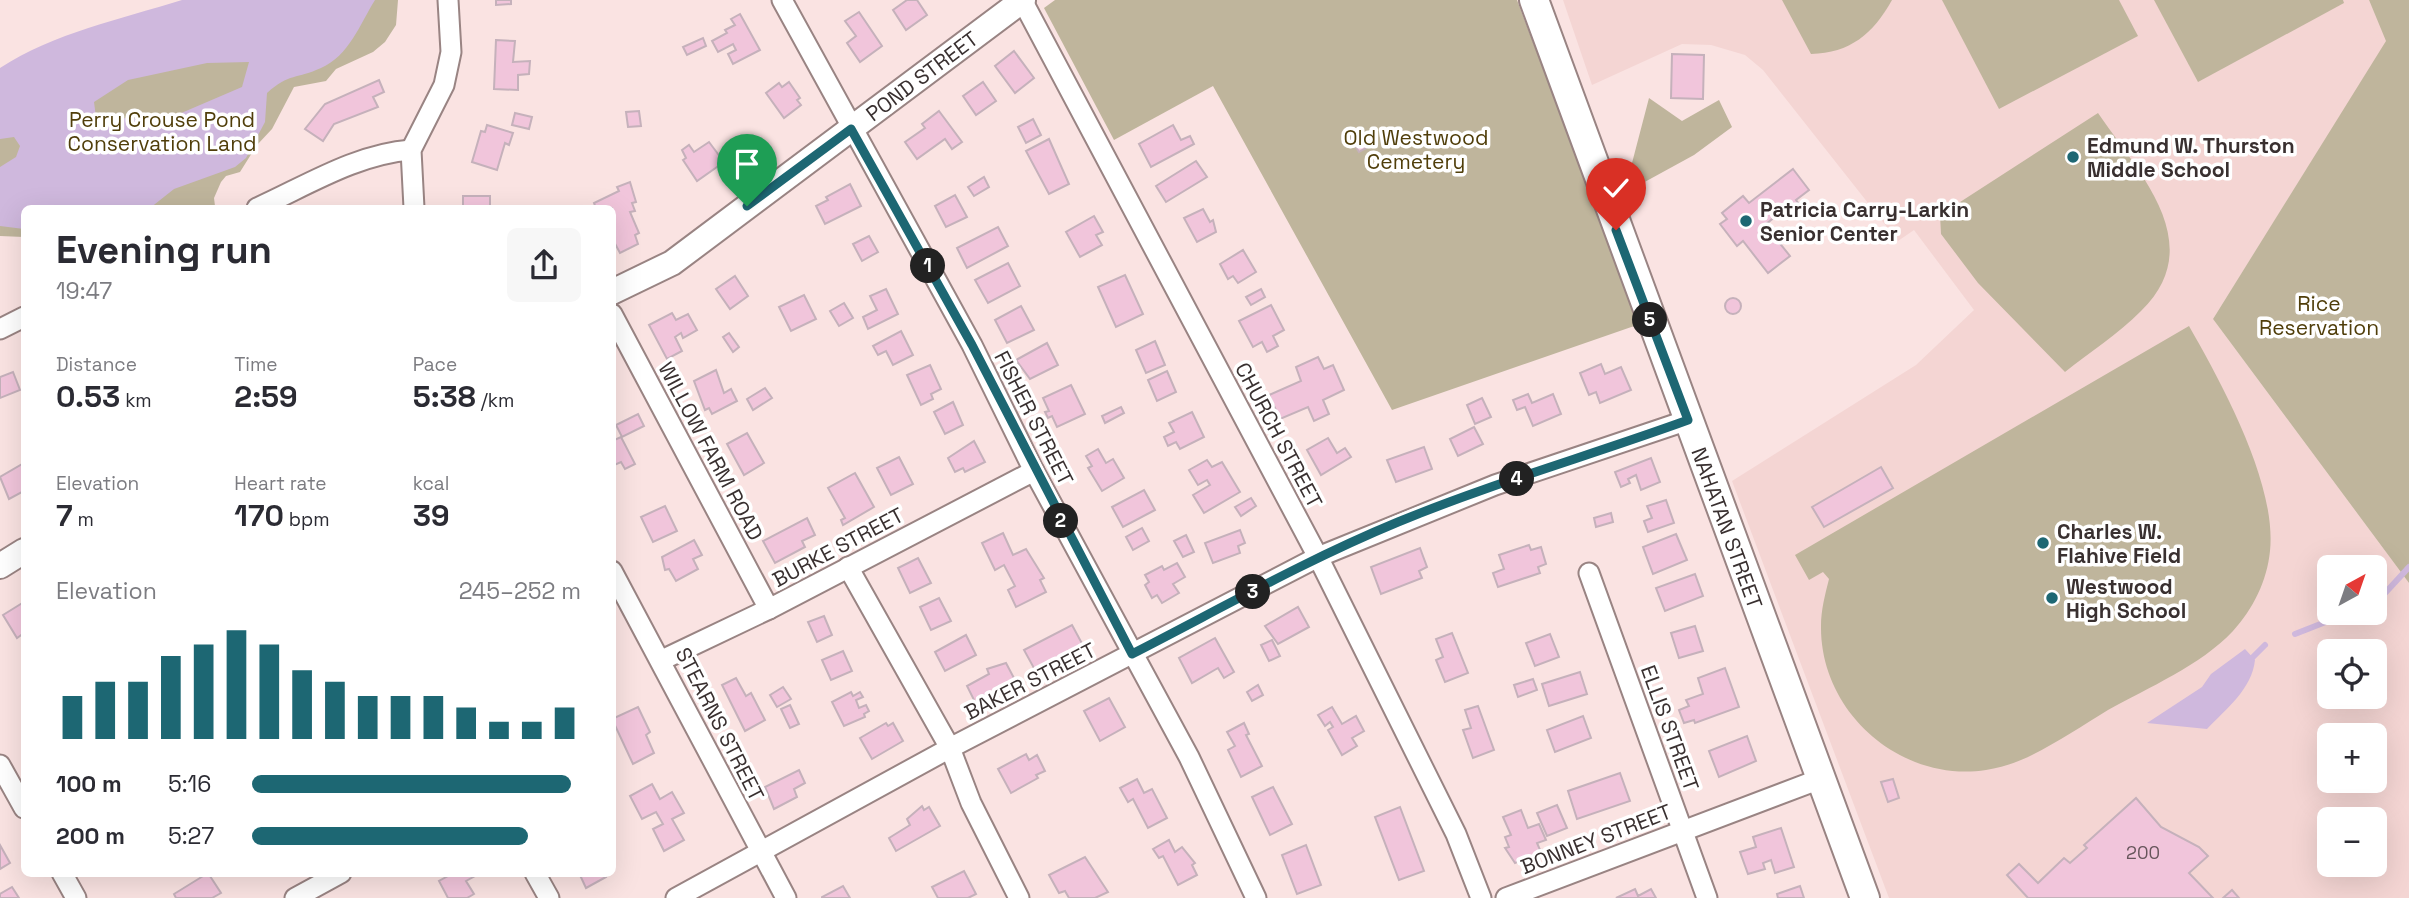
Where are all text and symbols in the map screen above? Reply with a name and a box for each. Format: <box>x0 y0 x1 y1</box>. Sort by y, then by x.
street label: POND STREET <box>860 25 984 127</box>
park label: Perry Crouse Pond Conservation Land <box>67 106 257 157</box>
park label: Old Westwood Cemetery <box>1343 124 1489 175</box>
place label: Edmund W. Thurston Middle School <box>2087 132 2295 183</box>
pin <box>717 134 777 206</box>
icon: arrive <box>728 145 766 183</box>
marker: Edmund W. Thurston Middle School <box>2065 149 2081 165</box>
pin <box>1586 158 1646 230</box>
icon: check <box>1597 169 1635 207</box>
place label: Patricia Carry-Larkin Senior Center <box>1760 196 1969 247</box>
marker: Patricia Carry-Larkin Senior Center <box>1738 213 1754 229</box>
text: Evening run <box>56 226 272 274</box>
button: share <box>507 228 581 302</box>
pin: 1 <box>911 248 946 284</box>
text: 1 <box>923 253 932 278</box>
text: 19:47 <box>56 276 112 306</box>
park label: Rice Reservation <box>2259 290 2379 341</box>
pin: 5 <box>1632 302 1668 338</box>
text: 5 <box>1644 307 1655 332</box>
street label: FISHER STREET <box>989 346 1079 490</box>
text: Distance <box>56 352 137 377</box>
text: Time <box>234 352 278 377</box>
text: Pace <box>413 352 457 377</box>
street label: WILLOW FARM ROAD <box>653 357 769 545</box>
street label: CHURCH STREET <box>1229 358 1329 512</box>
text: 0.53 <box>56 377 120 416</box>
text: 2:59 <box>234 377 298 416</box>
text: 5:38 <box>413 377 476 416</box>
text: km <box>120 388 152 413</box>
text: /km <box>476 388 514 413</box>
street label: NAHATAN STREET <box>1685 444 1769 612</box>
pin: 4 <box>1500 462 1534 496</box>
text: 4 <box>1510 466 1523 491</box>
text: Elevation <box>56 471 139 496</box>
text: Heart rate <box>234 471 327 496</box>
text: kcal <box>413 471 449 496</box>
text: 7 <box>56 496 73 535</box>
text: 170 <box>234 496 284 535</box>
text: 39 <box>413 496 449 535</box>
street label: BURKE STREET <box>768 501 908 593</box>
pin: 2 <box>1044 504 1078 538</box>
text: m <box>73 507 94 532</box>
text: bpm <box>284 507 330 532</box>
text: 2 <box>1055 508 1066 533</box>
place label: Charles W. Flahive Field <box>2057 518 2181 569</box>
marker: Charles W. Flahive Field <box>2035 535 2051 551</box>
north arrow <box>2317 555 2387 625</box>
map controls <box>2317 555 2387 877</box>
place label: Westwood High School <box>2066 573 2186 624</box>
pin: 3 <box>1236 574 1270 610</box>
text: Elevation <box>56 576 157 606</box>
text: 245–252 m <box>459 576 581 606</box>
text: 3 <box>1247 579 1258 604</box>
marker: Westwood High School <box>2044 590 2060 606</box>
street label: BAKER STREET <box>960 636 1100 726</box>
button: locate <box>2317 639 2387 709</box>
street label: STEARNS STREET <box>670 643 770 805</box>
street label: ELLIS STREET <box>1635 661 1705 795</box>
button: + <box>2317 723 2387 793</box>
text: 100 m <box>56 769 122 799</box>
text: 5:16 <box>168 769 211 799</box>
street label: BONNEY STREET <box>1517 798 1675 880</box>
button: − <box>2317 807 2387 877</box>
text: 200 m <box>56 821 125 851</box>
text: 5:27 <box>168 821 214 851</box>
house number: 200 <box>2126 841 2160 864</box>

